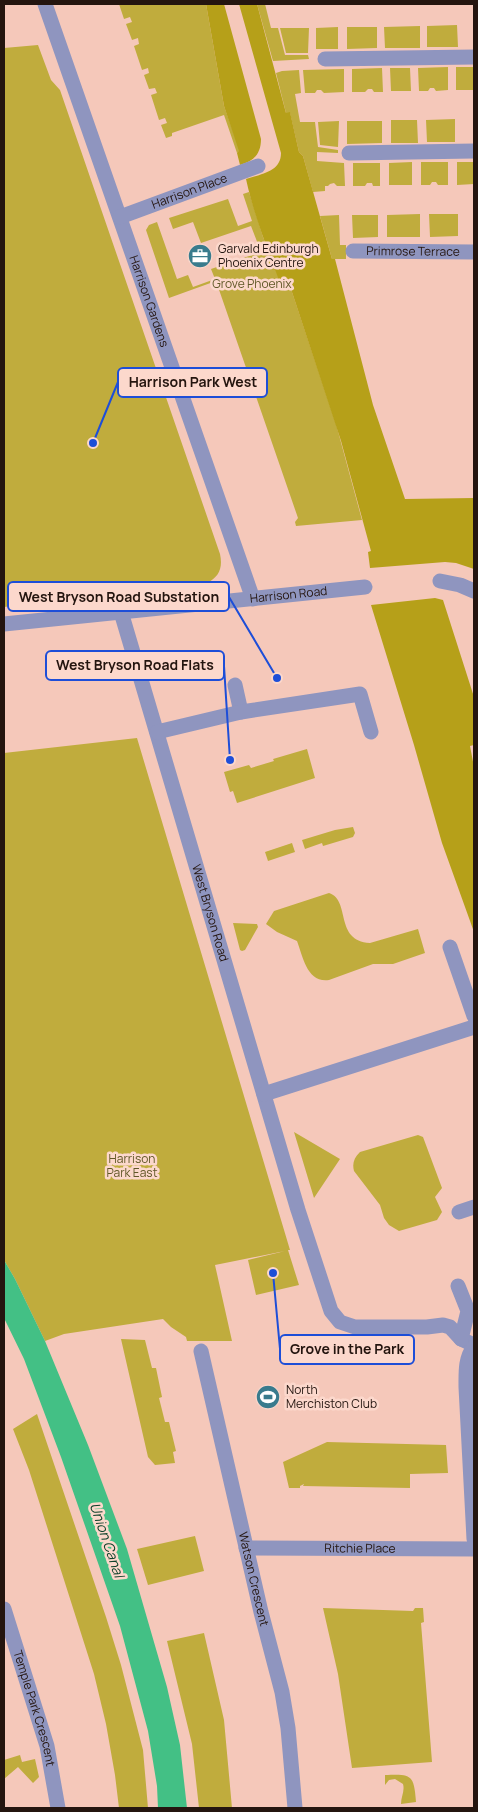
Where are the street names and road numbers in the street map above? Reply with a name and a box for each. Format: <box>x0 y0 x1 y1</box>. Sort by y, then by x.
street label: Harrison Place <box>149 169 229 213</box>
street label: Primrose Terrace <box>366 242 460 260</box>
street label: Harrison Gardens <box>126 253 173 349</box>
street label: Harrison Road <box>249 582 328 607</box>
street label: West Bryson Road <box>188 862 233 964</box>
street label: Watson Crescent <box>235 1530 273 1628</box>
street label: Ritchie Place <box>324 1539 396 1557</box>
street label: Temple Park Crescent <box>9 1648 59 1768</box>

